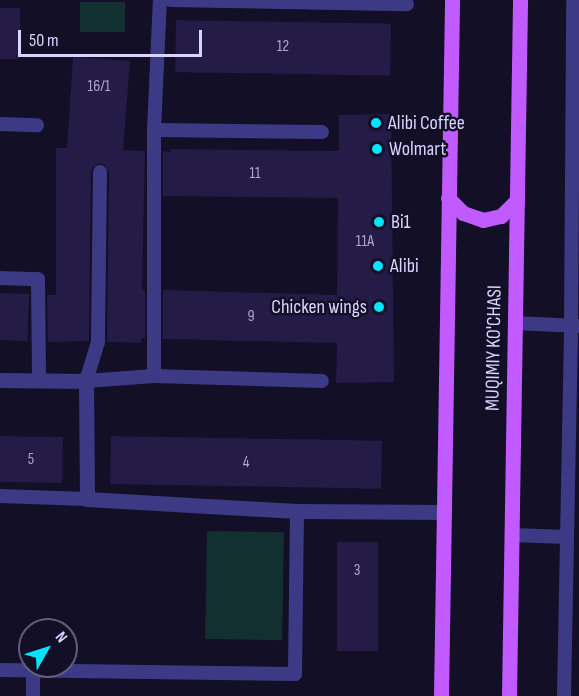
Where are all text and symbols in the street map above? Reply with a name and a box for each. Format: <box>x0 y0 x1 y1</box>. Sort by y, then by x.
scale bar <box>21 18 206 56</box>
text: 50 m <box>29 30 59 51</box>
house number: 12 <box>277 37 289 57</box>
house number: 16/1 <box>88 77 110 97</box>
place label: Alibi Coffee <box>388 111 465 135</box>
marker: Alibi Coffee <box>369 116 383 130</box>
place label: Wolmart <box>389 137 446 161</box>
marker: Wolmart <box>370 142 384 156</box>
house number: 11 <box>249 164 261 184</box>
place label: Bi1 <box>391 210 411 234</box>
marker: Bi1 <box>372 215 386 229</box>
house number: 11A <box>356 232 374 252</box>
place label: Alibi <box>390 254 419 278</box>
marker: Alibi <box>371 259 385 273</box>
street label: MUQIMIY KO'CHASI <box>481 285 507 411</box>
place label: Chicken wings <box>271 295 367 319</box>
marker: Chicken wings <box>372 300 386 314</box>
house number: 9 <box>247 307 255 327</box>
house number: 5 <box>28 450 34 470</box>
house number: 4 <box>243 453 249 473</box>
house number: 3 <box>354 561 360 581</box>
north arrow <box>18 618 78 678</box>
text: N <box>51 628 71 647</box>

